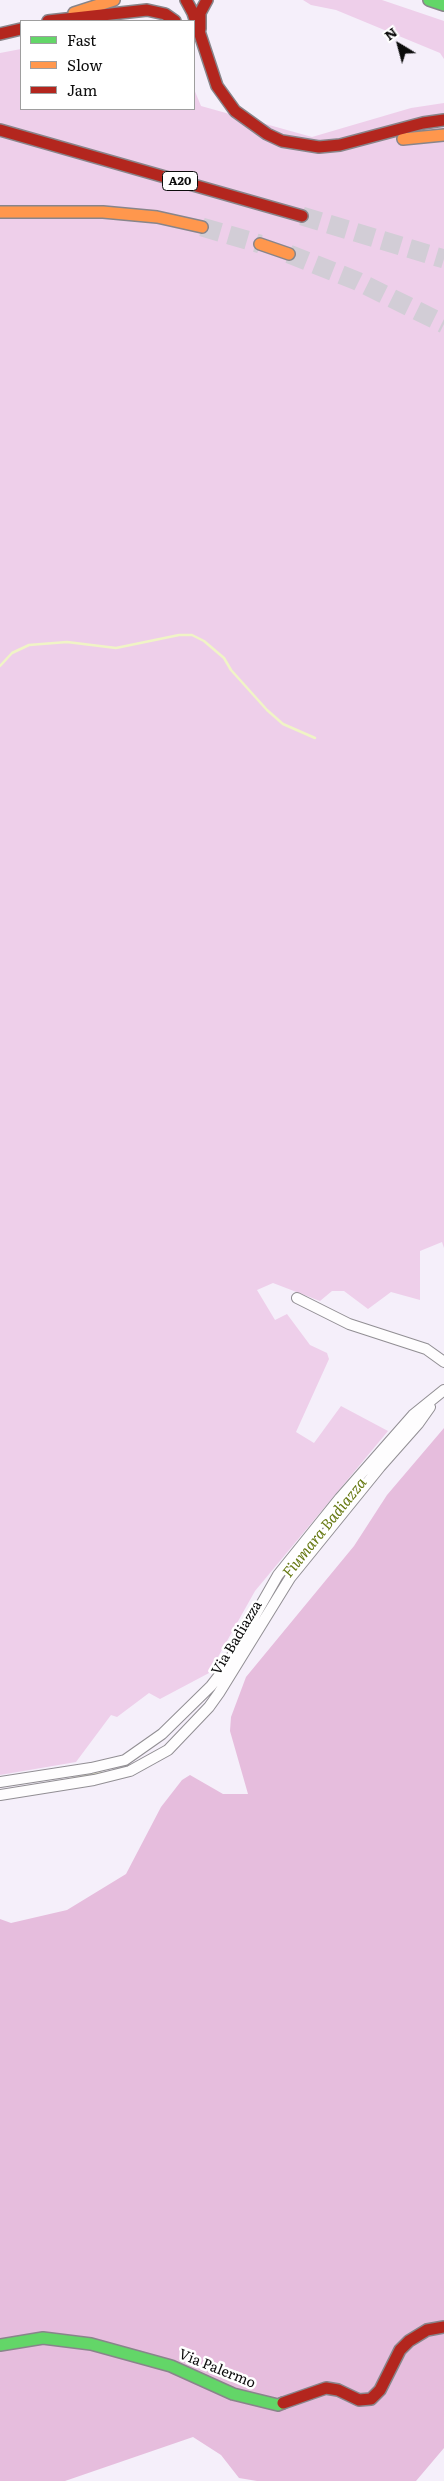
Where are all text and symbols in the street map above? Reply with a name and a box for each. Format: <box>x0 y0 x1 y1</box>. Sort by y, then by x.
legend <box>20 20 195 110</box>
north arrow <box>374 20 424 70</box>
text: N <box>379 21 401 45</box>
text: Fast <box>67 28 96 51</box>
text: Slow <box>67 53 102 76</box>
text: Jam <box>67 78 97 101</box>
road number: A20 <box>162 172 198 190</box>
water label: Fiumara Badiazza <box>279 1475 371 1581</box>
street label: Via Badiazza <box>208 1598 266 1678</box>
street label: Via Palermo <box>176 2346 258 2392</box>

